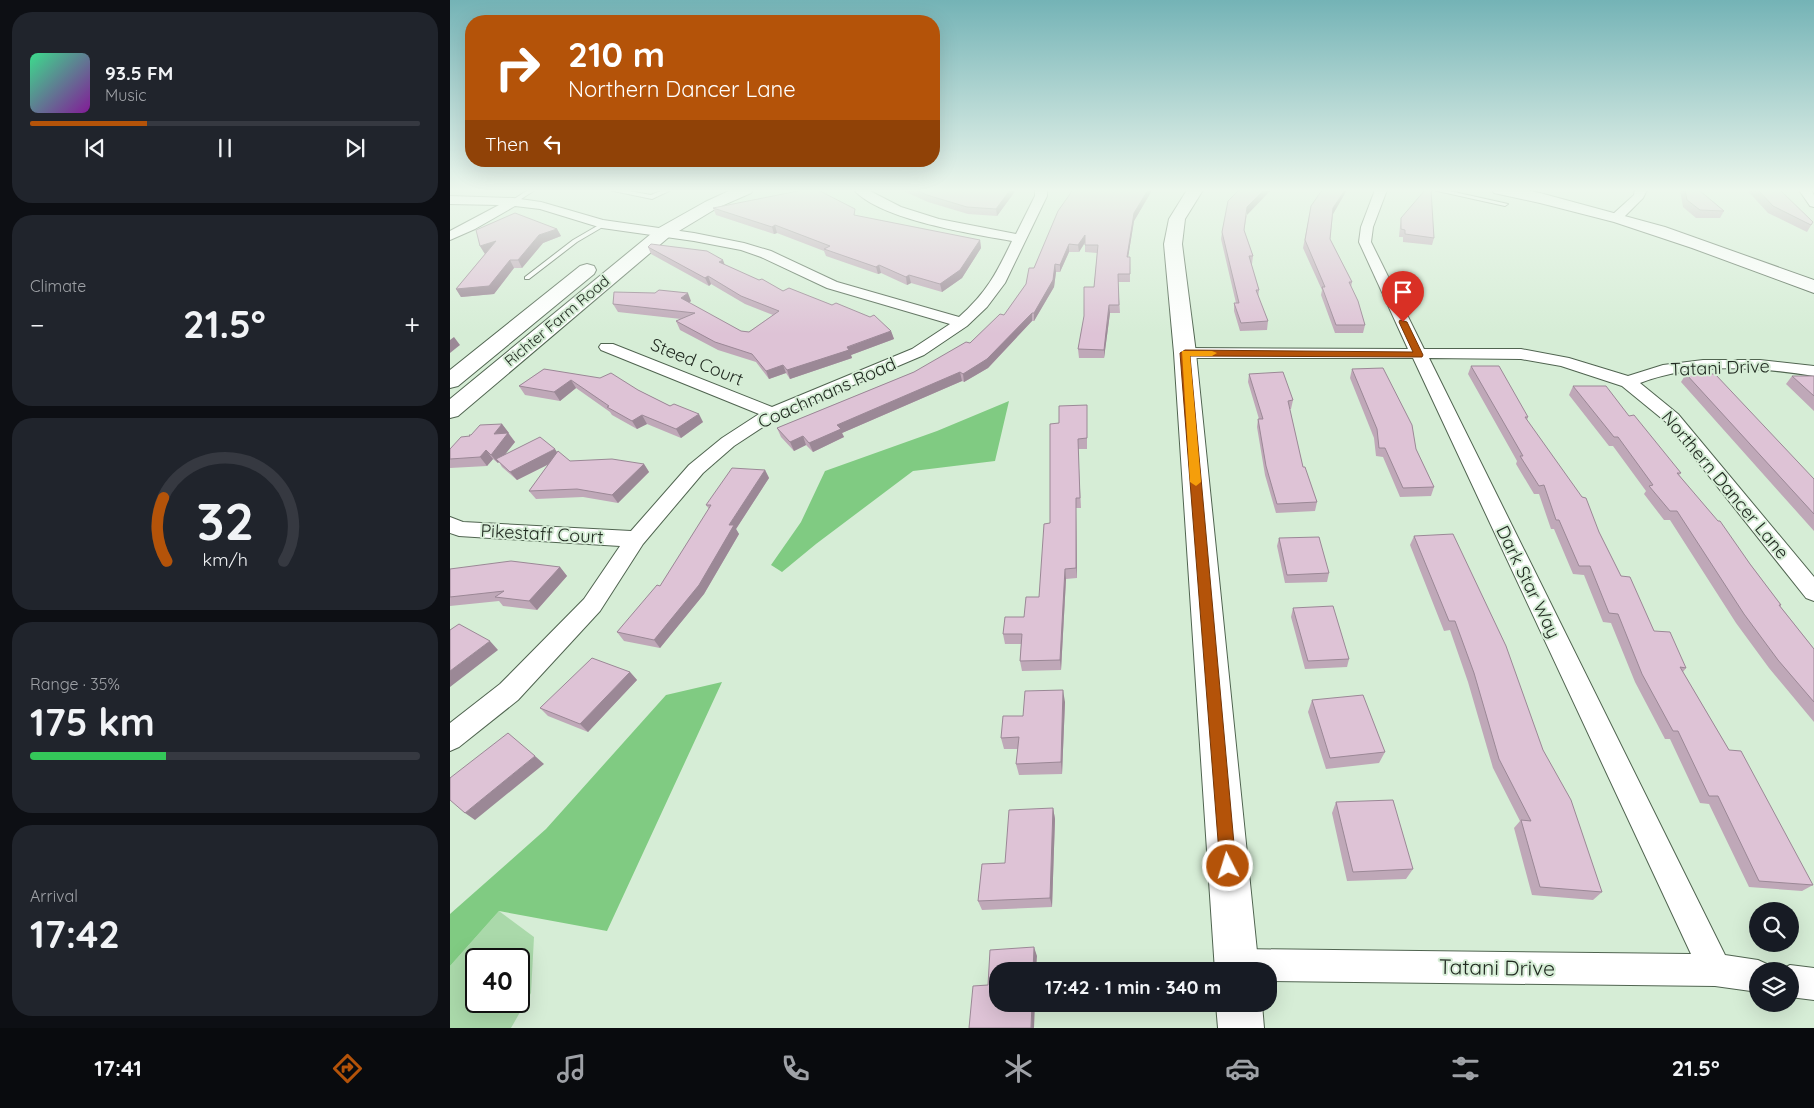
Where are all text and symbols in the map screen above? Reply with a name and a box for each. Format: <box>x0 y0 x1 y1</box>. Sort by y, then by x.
text: 210 m <box>568 32 665 76</box>
icon: right <box>485 35 550 100</box>
text: 93.5 FM <box>105 61 173 85</box>
text: Northern Dancer Lane <box>568 75 796 103</box>
text: Music <box>105 85 147 105</box>
icon: left <box>539 130 567 158</box>
text: Then <box>485 132 529 156</box>
icon: previous <box>81 134 109 162</box>
icon: pause <box>211 134 239 162</box>
icon: next <box>341 134 369 162</box>
street label: Richter Farm Road <box>500 271 613 370</box>
pin <box>1382 271 1424 322</box>
text: Climate <box>30 276 86 296</box>
icon: arrive <box>1389 278 1417 306</box>
text: 21.5° <box>183 300 266 348</box>
text: − <box>30 307 45 342</box>
text: + <box>404 307 420 342</box>
street label: Steed Court <box>647 332 747 391</box>
street label: Coachmans Road <box>754 352 899 433</box>
street label: Tatani Drive <box>1670 354 1770 381</box>
street label: Northern Dancer Lane <box>1657 406 1794 563</box>
text: 32 <box>196 488 254 553</box>
street label: Pikestaff Court <box>480 519 604 548</box>
street label: Dark Star Way <box>1491 522 1566 642</box>
text: km/h <box>202 548 248 570</box>
text: Range · 35% <box>30 674 120 694</box>
text: 175 km <box>30 698 155 746</box>
position arrow <box>1201 839 1253 891</box>
text: Arrival <box>30 886 78 906</box>
map controls <box>1749 902 1799 1012</box>
button: search <box>1749 902 1799 952</box>
text: 17:42 <box>30 910 120 958</box>
speed limit sign: 40 <box>465 948 530 1013</box>
street label: Tatani Drive <box>1439 953 1555 981</box>
button: layers <box>1749 962 1799 1012</box>
text: 17:42 · 1 min · 340 m <box>1045 975 1221 999</box>
icon: directions <box>330 1051 365 1086</box>
icon: music <box>554 1051 589 1086</box>
icon: phone <box>778 1051 813 1086</box>
icon: climate <box>1001 1051 1036 1086</box>
icon: car <box>1225 1051 1260 1086</box>
icon: filters <box>1448 1051 1483 1086</box>
text: 17:41 <box>94 1054 142 1082</box>
text: 21.5° <box>1672 1054 1720 1082</box>

